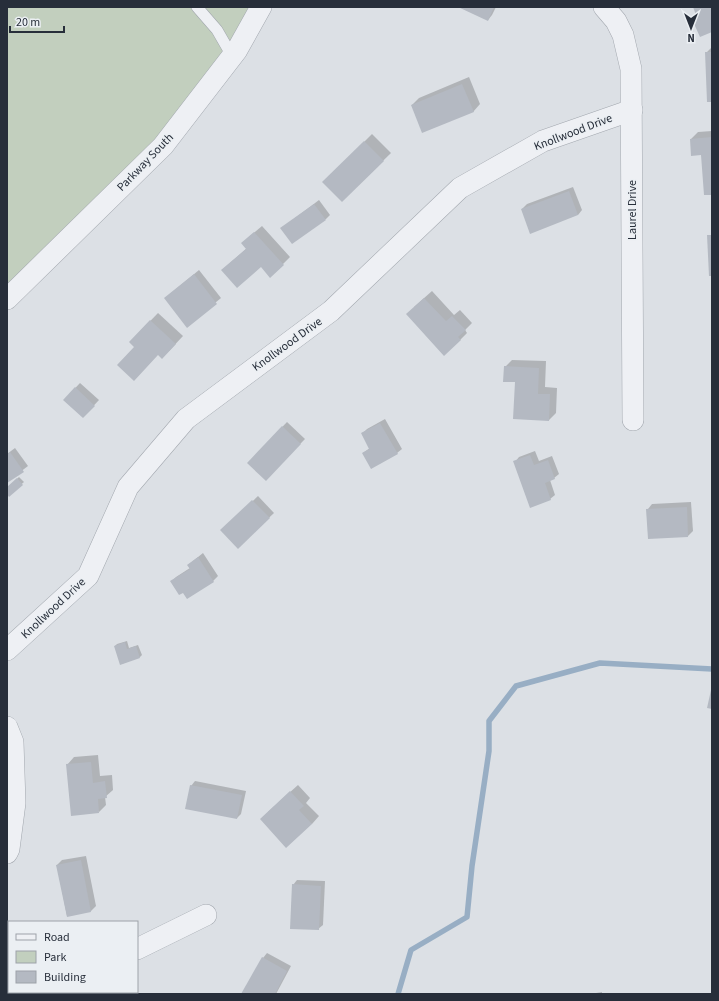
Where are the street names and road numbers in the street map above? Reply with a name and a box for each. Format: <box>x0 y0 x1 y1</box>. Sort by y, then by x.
street label: Knollwood Drive <box>531 110 615 155</box>
street label: Parkway South <box>113 129 178 195</box>
street label: Laurel Drive <box>624 180 641 240</box>
street label: Knollwood Drive <box>249 313 326 376</box>
street label: Knollwood Drive <box>17 574 89 643</box>

